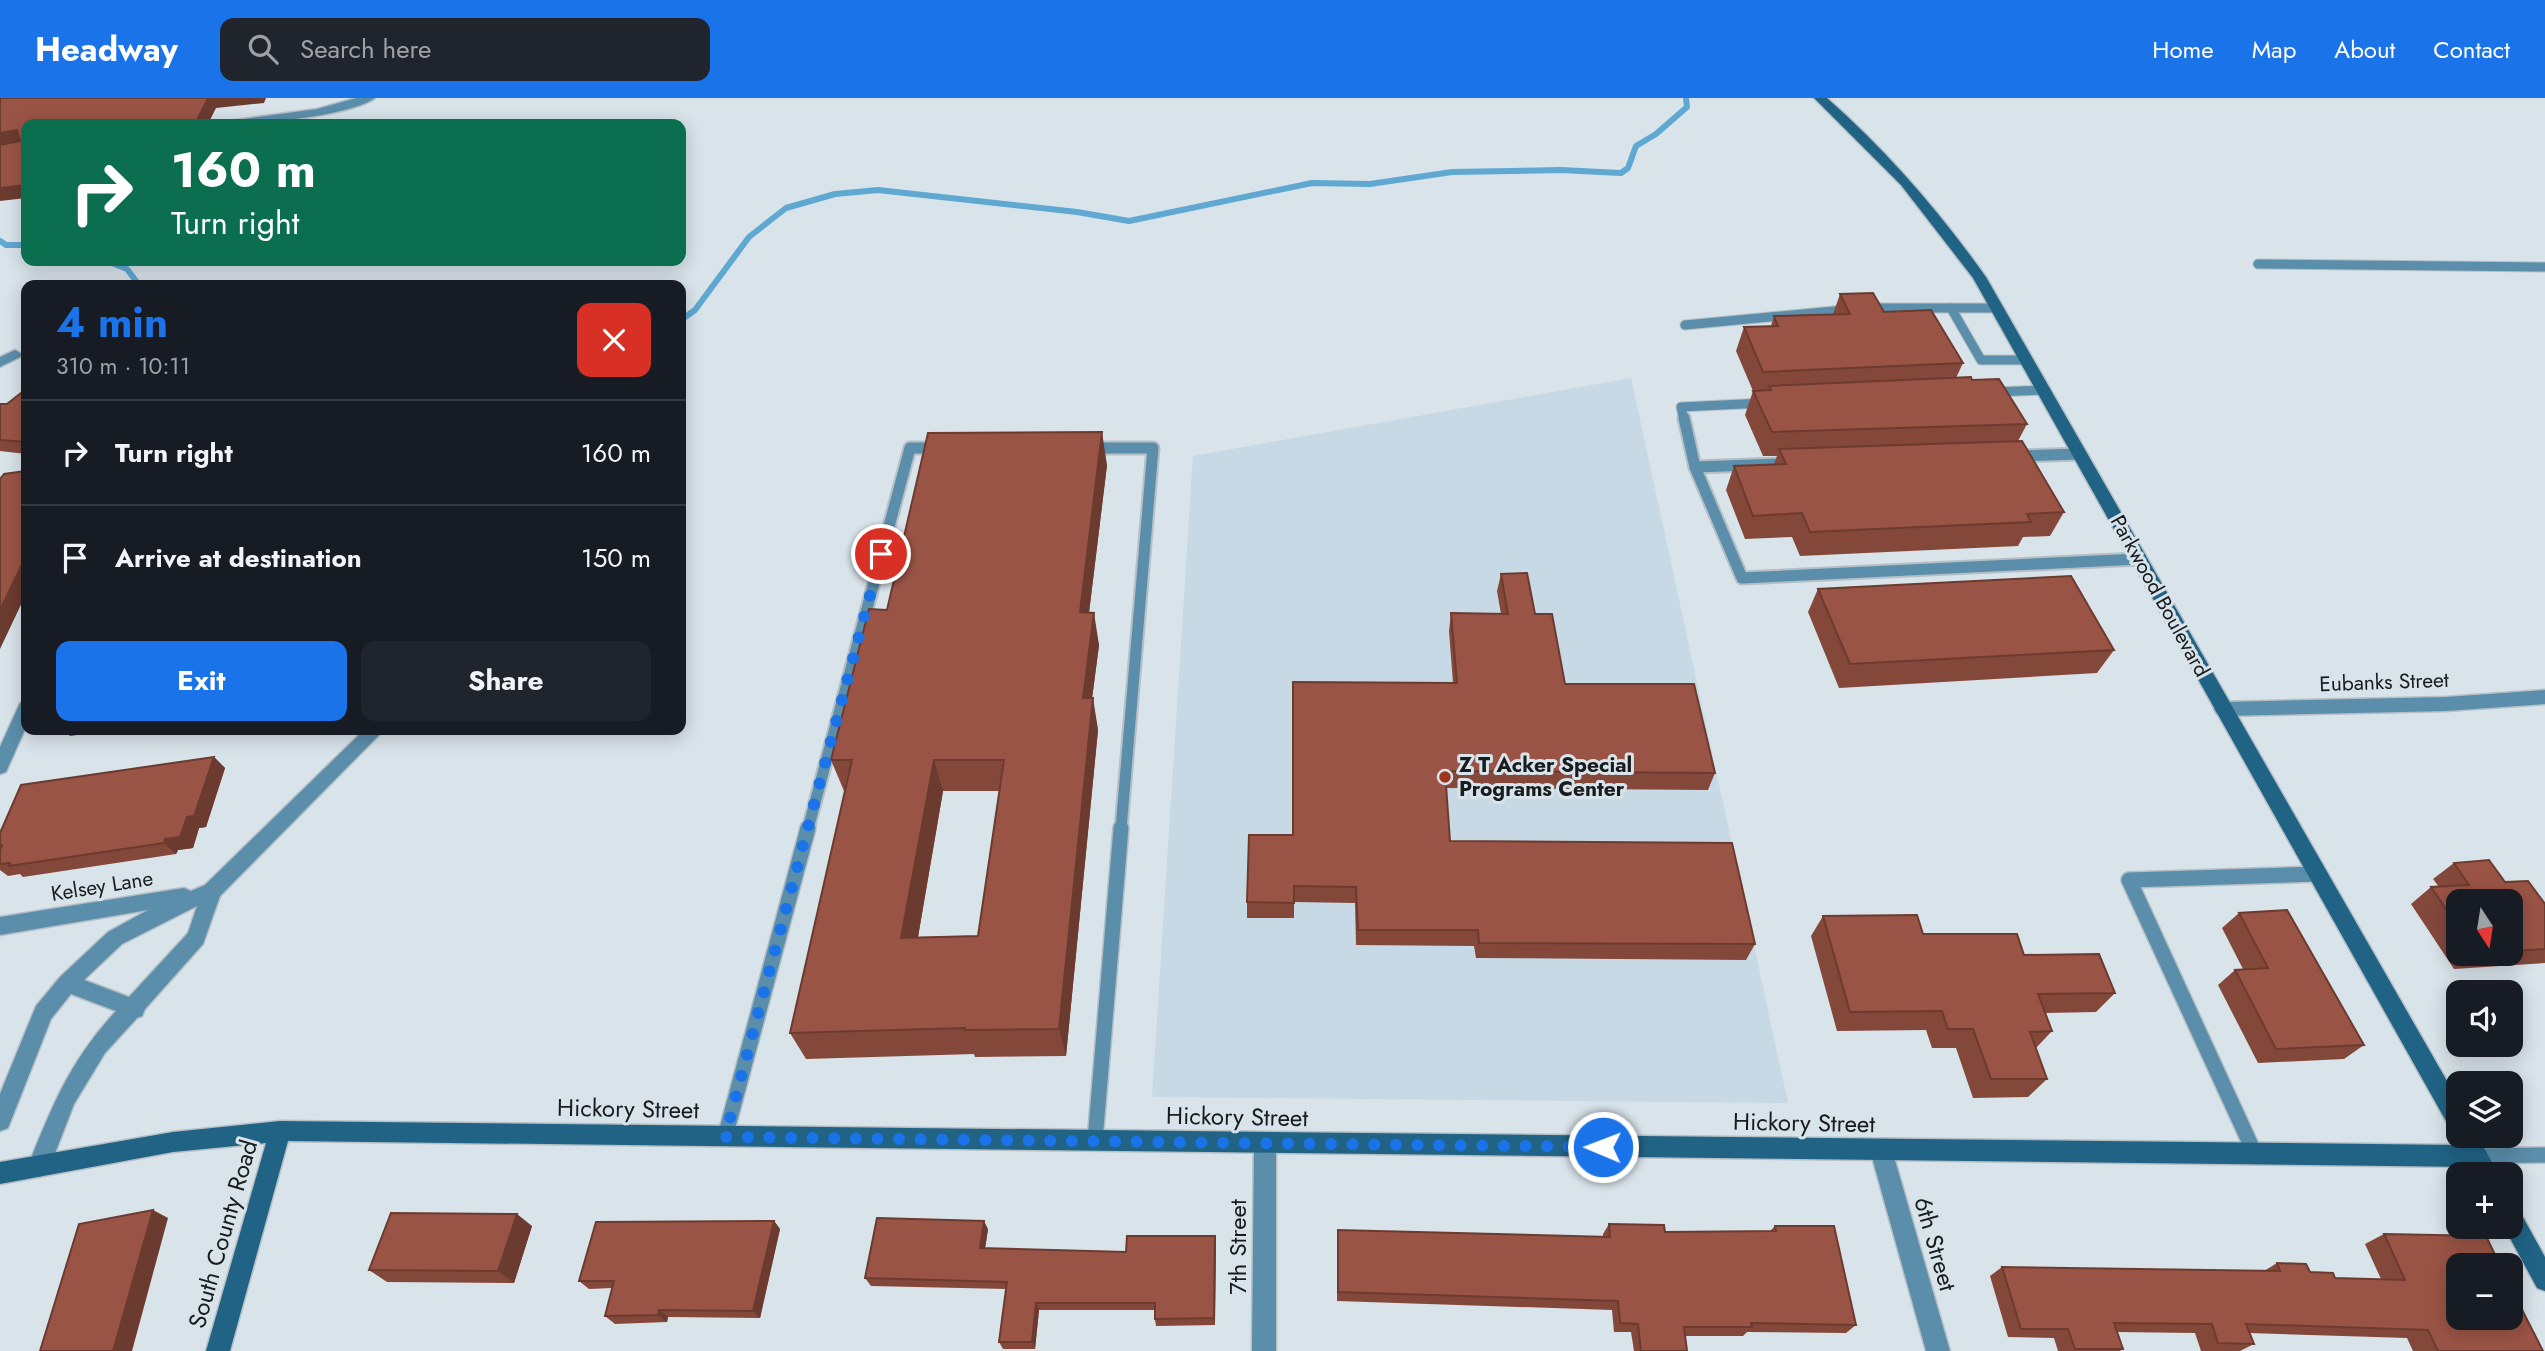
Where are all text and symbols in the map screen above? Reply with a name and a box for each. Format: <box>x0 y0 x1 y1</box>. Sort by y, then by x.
search box <box>220 18 710 81</box>
text: Headway <box>35 26 178 73</box>
icon: search <box>244 30 282 68</box>
text: Search here <box>300 30 431 68</box>
text: Home <box>2152 32 2214 67</box>
text: Map <box>2252 32 2296 67</box>
text: About <box>2334 32 2395 67</box>
text: Contact <box>2433 32 2510 67</box>
text: 160 m <box>171 135 316 205</box>
icon: right <box>56 147 147 238</box>
text: Turn right <box>171 200 300 246</box>
text: 4 min <box>56 292 168 353</box>
button: close <box>577 303 651 377</box>
text: 310 m · 10:11 <box>56 349 190 383</box>
icon: right <box>56 434 94 472</box>
text: Turn right <box>115 434 233 472</box>
text: 160 m <box>581 434 651 472</box>
street label: Parkwood Boulevard <box>2103 510 2217 682</box>
pin <box>851 524 911 584</box>
icon: arrive <box>862 535 900 573</box>
icon: arrive <box>56 539 94 577</box>
text: Arrive at destination <box>115 539 362 577</box>
text: 150 m <box>581 539 651 577</box>
button: Exit <box>56 641 347 721</box>
button: Share <box>361 641 651 721</box>
street label: Eubanks Street <box>2319 665 2449 699</box>
place label: Z T Acker Special Programs Center <box>1459 750 1632 804</box>
marker: Z T Acker Special Programs Center <box>1437 769 1453 785</box>
street label: Kelsey Lane <box>49 863 155 909</box>
north arrow <box>2446 889 2524 966</box>
map controls <box>2446 889 2523 1330</box>
button: sound <box>2446 980 2523 1057</box>
button: layers <box>2446 1071 2523 1148</box>
street label: Hickory Street <box>557 1090 700 1127</box>
street label: Hickory Street <box>1166 1098 1309 1135</box>
street label: Hickory Street <box>1733 1104 1876 1141</box>
position arrow <box>1566 1110 1640 1184</box>
street label: South County Road <box>179 1136 266 1332</box>
button: + <box>2446 1162 2523 1239</box>
street label: 6th Street <box>1905 1193 1966 1295</box>
street label: 7th Street <box>1220 1199 1255 1295</box>
button: − <box>2446 1253 2523 1330</box>

